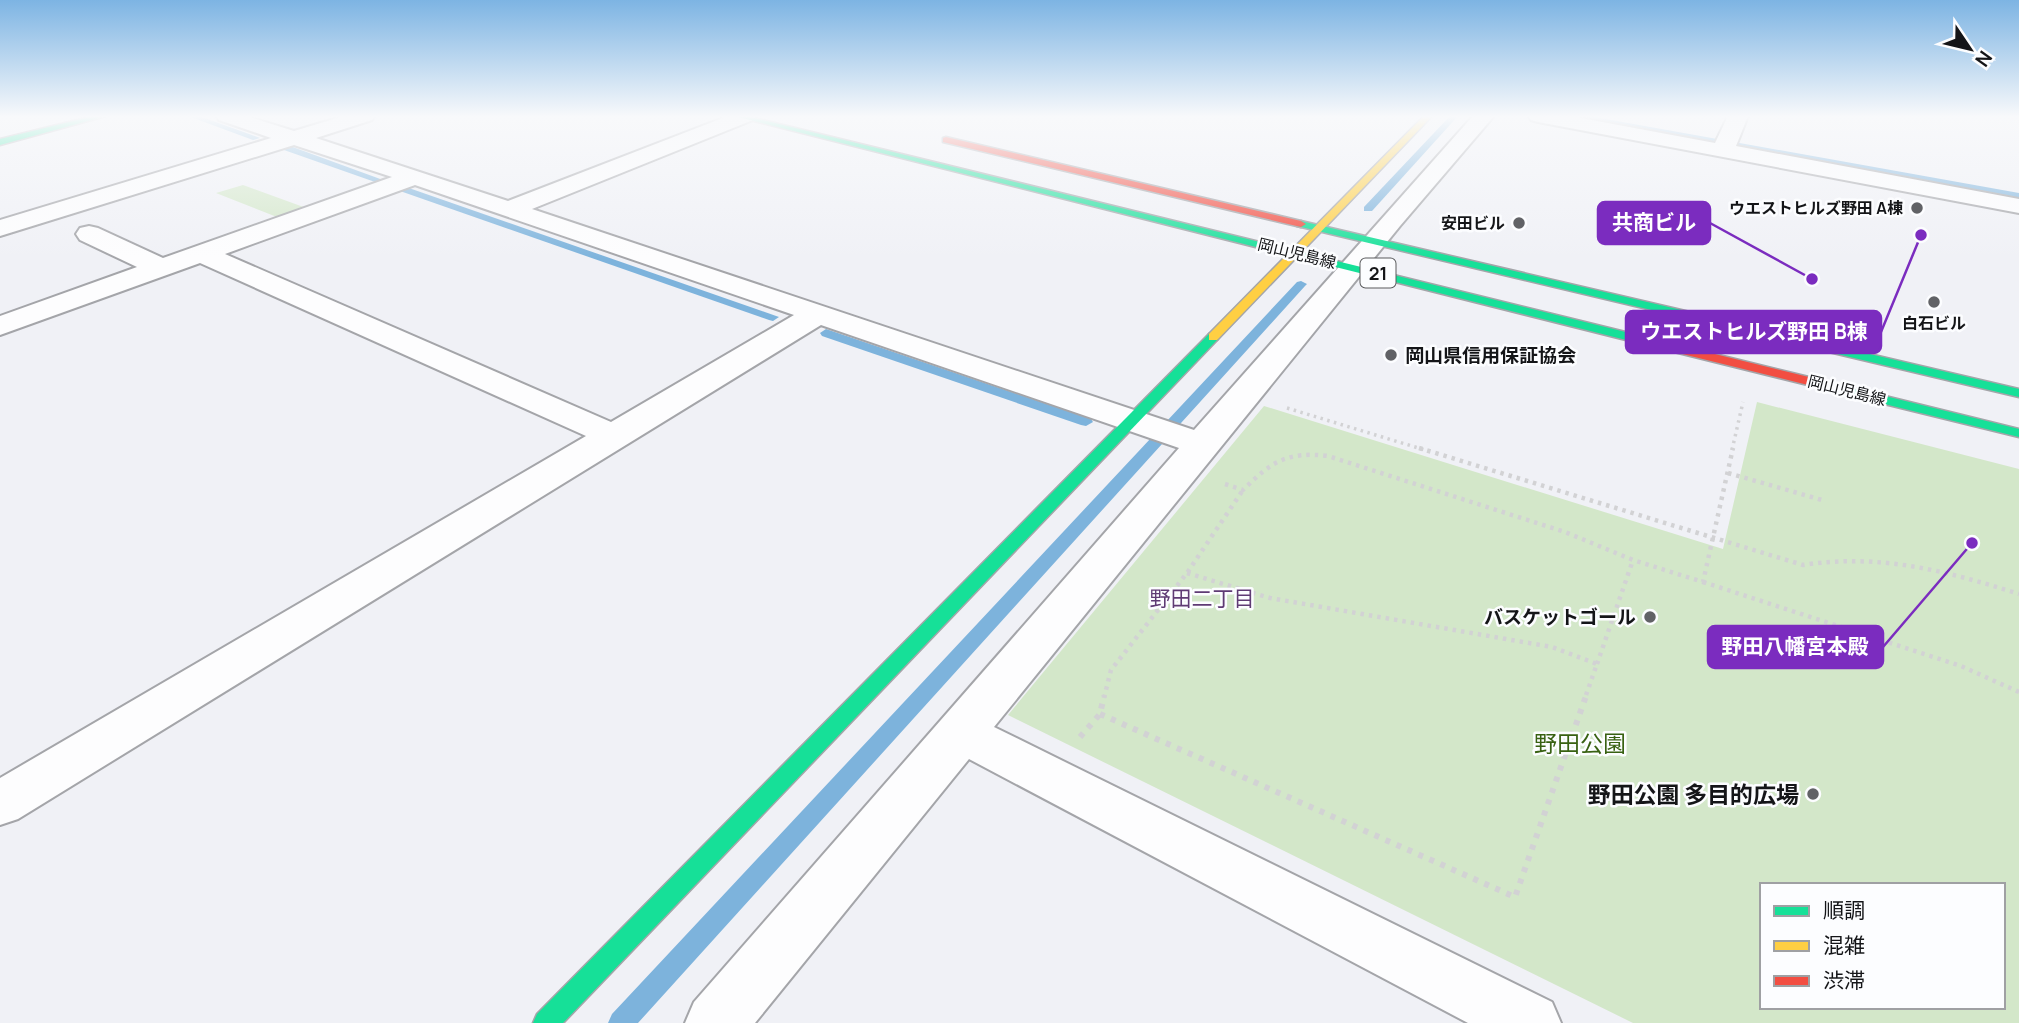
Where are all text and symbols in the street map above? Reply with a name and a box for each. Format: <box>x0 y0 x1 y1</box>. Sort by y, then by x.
north arrow <box>1935 14 2005 84</box>
text: N <box>1969 46 1998 72</box>
place label: ウエストヒルズ野田 A棟 <box>1729 197 1903 219</box>
marker: ウエストヒルズ野田 A棟 <box>1909 200 1925 216</box>
callout: 共商ビル <box>1598 202 1710 244</box>
text: 共商ビル <box>1612 208 1696 236</box>
place label: 安田ビル <box>1441 212 1505 234</box>
marker: 安田ビル <box>1511 215 1527 231</box>
street label: 岡山児島線 <box>1256 233 1338 273</box>
road number: 21 <box>1360 258 1396 288</box>
marker: 白石ビル <box>1926 294 1942 310</box>
callout: ウエストヒルズ野田 B棟 <box>1626 311 1881 353</box>
place label: 白石ビル <box>1902 312 1966 334</box>
text: ウエストヒルズ野田 B棟 <box>1640 317 1868 345</box>
place label: 岡山県信用保証協会 <box>1405 342 1576 368</box>
marker: 岡山県信用保証協会 <box>1383 347 1399 363</box>
street label: 岡山児島線 <box>1806 370 1888 410</box>
district label: 野田二丁目 <box>1150 584 1255 612</box>
place label: バスケットゴール <box>1484 604 1636 630</box>
marker: バスケットゴール <box>1642 609 1658 625</box>
callout: 野田八幡宮本殿 <box>1708 626 1883 668</box>
text: 野田八幡宮本殿 <box>1722 632 1869 660</box>
park label: 野田公園 <box>1534 727 1626 759</box>
place label: 野田公園 多目的広場 <box>1587 778 1799 810</box>
marker: 野田公園 多目的広場 <box>1805 786 1821 802</box>
legend <box>1760 883 2005 1009</box>
text: 順調 <box>1823 896 1865 924</box>
text: 混雑 <box>1823 931 1865 959</box>
text: 渋滞 <box>1823 966 1865 994</box>

